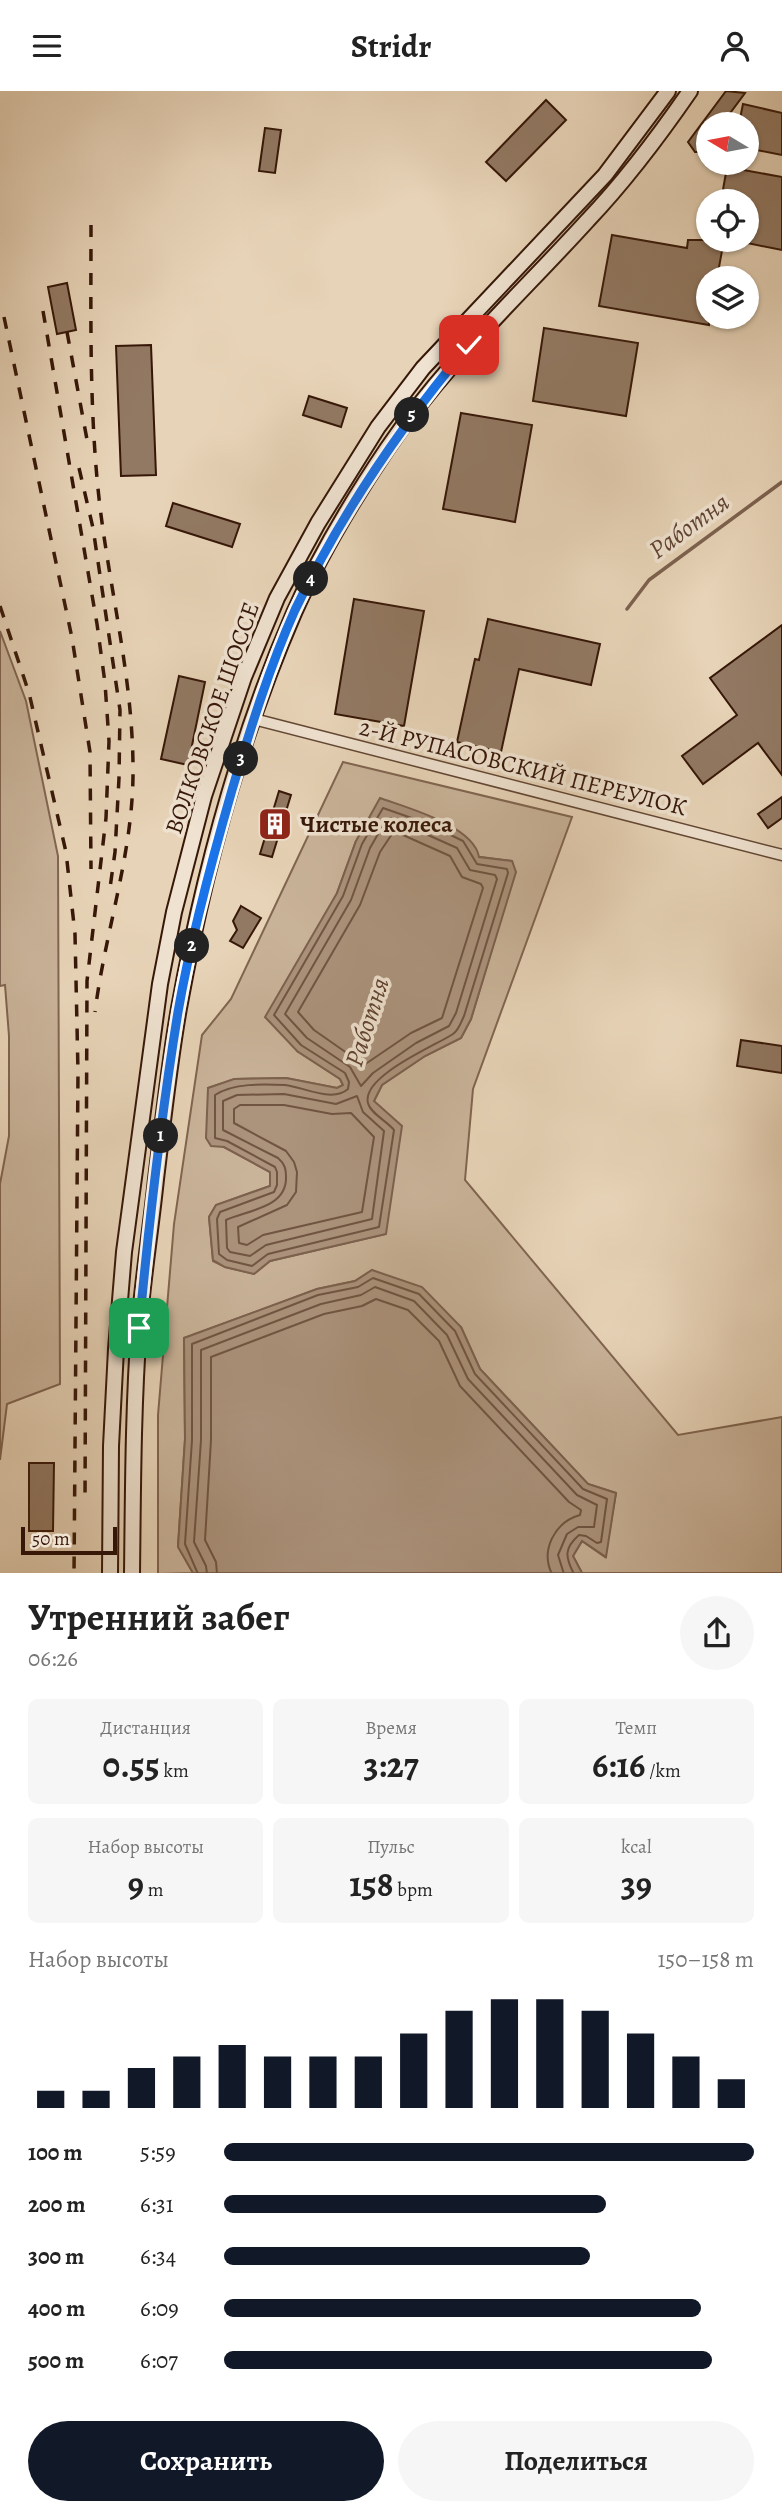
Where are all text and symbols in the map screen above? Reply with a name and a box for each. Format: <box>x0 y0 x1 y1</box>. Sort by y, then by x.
text: Stridr <box>351 24 431 68</box>
icon: menu <box>28 27 66 65</box>
icon: person <box>716 27 754 65</box>
north arrow <box>696 112 760 175</box>
map controls <box>696 112 759 329</box>
button: locate <box>696 189 759 252</box>
button: layers <box>696 266 759 329</box>
pin <box>439 315 499 375</box>
icon: check <box>450 326 488 364</box>
pin: 5 <box>394 397 430 433</box>
text: 5 <box>407 401 416 427</box>
water label: Работня <box>642 485 737 567</box>
pin: 4 <box>294 561 328 596</box>
text: 4 <box>306 565 315 591</box>
street label: ВОЛКОВСКОЕ ШОССЕ <box>157 598 267 838</box>
street label: 2-Й РУПАСОВСКИЙ ПЕРЕУЛОК <box>356 711 691 823</box>
pin: 3 <box>224 741 258 777</box>
text: 3 <box>236 745 245 771</box>
building icon: Чистые колеса <box>256 805 294 843</box>
place label: Чистые колеса <box>300 808 453 840</box>
pin: 2 <box>174 929 210 963</box>
text: 2 <box>187 932 196 958</box>
water label: Работня <box>336 973 398 1071</box>
pin: 1 <box>144 1119 178 1153</box>
text: 1 <box>157 1122 164 1148</box>
pin <box>109 1298 169 1358</box>
icon: arrive <box>120 1309 158 1347</box>
scale bar <box>21 1525 117 1556</box>
text: 50 m <box>32 1526 70 1552</box>
text: Утренний забег <box>28 1591 289 1643</box>
button: share <box>680 1596 754 1670</box>
text: 06:26 <box>28 1643 78 1674</box>
text: Дистанция <box>100 1715 191 1741</box>
text: Время <box>365 1715 417 1741</box>
text: Темп <box>616 1715 657 1741</box>
text: 0.55 <box>103 1741 160 1789</box>
text: 3:27 <box>363 1741 419 1789</box>
text: 6:16 <box>592 1741 645 1789</box>
text: km <box>160 1758 189 1784</box>
text: /km <box>645 1758 681 1784</box>
text: Набор высоты <box>87 1834 204 1860</box>
text: Пульс <box>367 1834 415 1860</box>
text: kcal <box>621 1834 652 1860</box>
text: 9 <box>128 1860 144 1908</box>
text: 158 <box>349 1860 394 1908</box>
text: 39 <box>621 1860 652 1908</box>
text: m <box>144 1877 164 1903</box>
text: bpm <box>394 1877 433 1903</box>
text: Набор высоты <box>28 1944 169 1975</box>
text: 150–158 m <box>657 1944 754 1975</box>
text: 100 m <box>28 2137 83 2168</box>
text: 5:59 <box>140 2137 176 2168</box>
text: 200 m <box>28 2189 86 2220</box>
text: 6:31 <box>140 2189 174 2220</box>
text: 300 m <box>28 2241 84 2272</box>
text: 6:34 <box>140 2241 176 2272</box>
text: 400 m <box>28 2293 85 2324</box>
text: 6:09 <box>140 2293 179 2324</box>
text: 500 m <box>28 2345 84 2376</box>
text: 6:07 <box>140 2345 178 2376</box>
button: Сохранить <box>28 2421 384 2501</box>
button: Поделиться <box>398 2421 754 2501</box>

